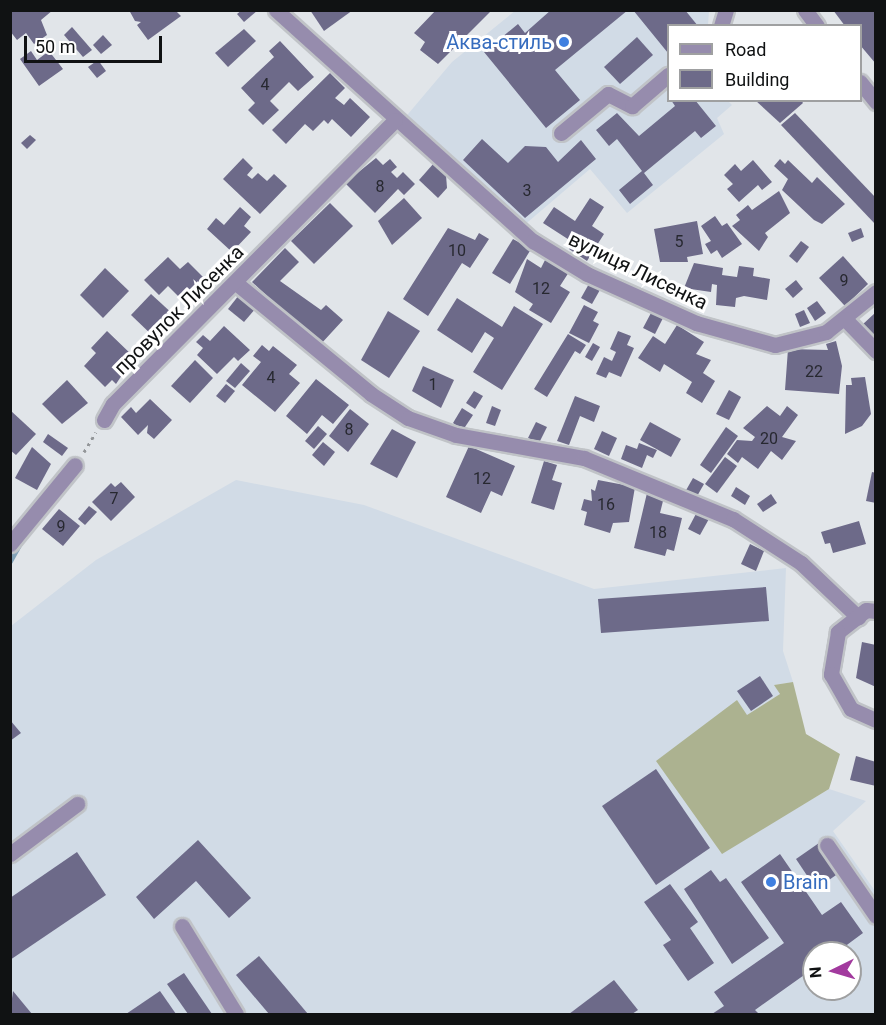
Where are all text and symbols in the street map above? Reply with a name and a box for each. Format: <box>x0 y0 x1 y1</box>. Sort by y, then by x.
scale bar <box>27 24 165 62</box>
legend <box>667 24 862 102</box>
place label: Аква-стиль <box>446 30 552 54</box>
marker: Аква-стиль <box>557 35 571 49</box>
text: 50 m <box>35 36 75 57</box>
text: Road <box>725 39 766 60</box>
text: Building <box>725 69 789 90</box>
house number: 4 <box>261 75 269 95</box>
house number: 8 <box>376 177 384 197</box>
house number: 3 <box>523 181 531 201</box>
street label: вулиця Лисенка <box>565 227 711 315</box>
house number: 5 <box>675 232 683 252</box>
street label: провулок Лисенка <box>109 240 249 380</box>
house number: 10 <box>448 241 466 261</box>
house number: 9 <box>840 271 848 291</box>
house number: 12 <box>532 279 550 299</box>
house number: 22 <box>805 362 823 382</box>
house number: 4 <box>267 368 275 388</box>
house number: 1 <box>429 375 437 395</box>
house number: 8 <box>345 420 353 440</box>
house number: 20 <box>760 429 778 449</box>
house number: 12 <box>473 469 491 489</box>
house number: 7 <box>110 489 118 509</box>
house number: 16 <box>597 495 615 515</box>
house number: 9 <box>57 517 65 537</box>
house number: 18 <box>649 523 667 543</box>
place label: Brain <box>783 870 829 894</box>
marker: Brain <box>764 875 778 889</box>
north arrow <box>802 941 862 1001</box>
text: N <box>806 966 826 979</box>

